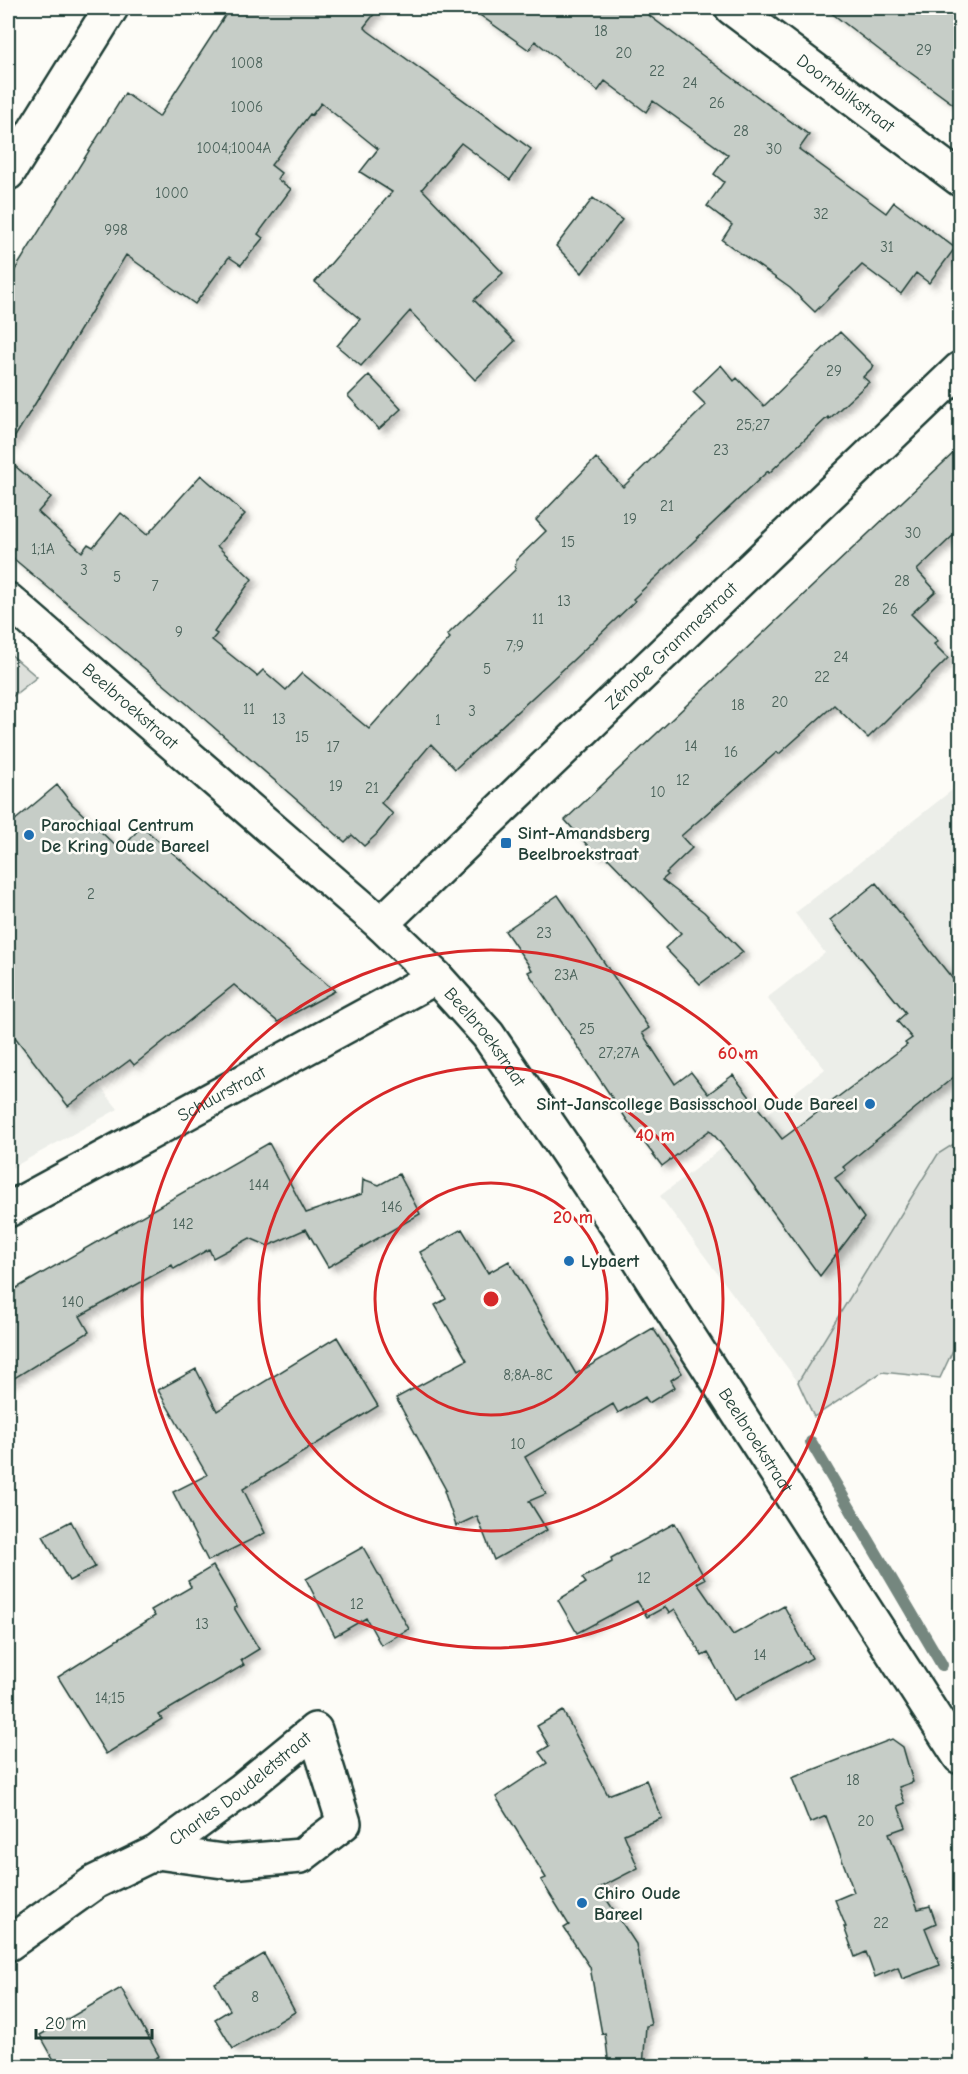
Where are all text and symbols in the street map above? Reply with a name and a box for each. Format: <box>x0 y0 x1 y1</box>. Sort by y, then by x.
house number: 18 <box>594 22 608 40</box>
house number: 29 <box>916 41 932 59</box>
house number: 20 <box>616 44 632 62</box>
street label: Doornbilkstraat <box>792 50 899 138</box>
house number: 1008 <box>231 54 263 72</box>
house number: 22 <box>649 62 665 80</box>
house number: 24 <box>682 74 698 92</box>
house number: 26 <box>709 94 725 112</box>
house number: 1006 <box>231 98 263 116</box>
house number: 28 <box>733 122 749 140</box>
house number: 1004;1004A <box>197 139 272 157</box>
house number: 30 <box>766 140 782 158</box>
house number: 1000 <box>155 184 189 202</box>
house number: 32 <box>813 205 829 223</box>
house number: 998 <box>104 221 128 239</box>
house number: 31 <box>880 238 894 256</box>
house number: 29 <box>826 362 842 380</box>
house number: 25;27 <box>736 416 770 434</box>
house number: 23 <box>713 441 729 459</box>
house number: 21 <box>660 497 674 515</box>
house number: 19 <box>623 510 637 528</box>
house number: 30 <box>905 524 921 542</box>
house number: 15 <box>561 533 575 551</box>
house number: 1;1A <box>31 540 55 558</box>
house number: 3 <box>80 561 88 579</box>
house number: 5 <box>113 568 121 586</box>
house number: 28 <box>894 572 910 590</box>
house number: 7 <box>151 577 159 595</box>
street label: Zénobe Grammestraat <box>601 578 743 714</box>
house number: 13 <box>557 592 571 610</box>
house number: 26 <box>882 600 898 618</box>
house number: 11 <box>532 610 544 628</box>
house number: 9 <box>175 623 183 641</box>
house number: 7;9 <box>506 637 524 655</box>
house number: 24 <box>833 648 849 666</box>
street label: Beelbroekstraat <box>78 659 183 754</box>
house number: 5 <box>483 660 491 678</box>
house number: 22 <box>814 668 830 686</box>
house number: 20 <box>772 693 788 711</box>
house number: 18 <box>731 696 745 714</box>
house number: 11 <box>243 700 255 718</box>
house number: 3 <box>468 702 476 720</box>
house number: 13 <box>272 710 286 728</box>
house number: 1 <box>435 711 441 729</box>
house number: 15 <box>295 728 309 746</box>
house number: 14 <box>684 737 698 755</box>
house number: 17 <box>326 738 340 756</box>
house number: 16 <box>724 743 738 761</box>
house number: 12 <box>676 771 690 789</box>
house number: 19 <box>329 777 343 795</box>
house number: 21 <box>365 779 379 797</box>
house number: 10 <box>650 783 666 801</box>
place label: Parochiaal Centrum De Kring Oude Bareel <box>41 815 210 857</box>
place label: Sint-Amandsberg Beelbroekstraat <box>518 823 651 865</box>
marker: Parochiaal Centrum De Kring Oude Bareel <box>22 828 36 842</box>
marker: Sint-Amandsberg Beelbroekstraat <box>499 836 513 850</box>
house number: 2 <box>87 885 95 903</box>
house number: 23 <box>536 924 552 942</box>
house number: 23A <box>554 966 578 984</box>
street label: Beelbroekstraat <box>439 983 530 1091</box>
house number: 25 <box>579 1020 595 1038</box>
text: 60 m <box>718 1043 758 1064</box>
house number: 27;27A <box>598 1044 640 1062</box>
street label: Schuurstraat <box>174 1061 270 1127</box>
place label: Sint-Janscollege Basisschool Oude Bareel <box>537 1094 858 1115</box>
marker: Sint-Janscollege Basisschool Oude Bareel <box>863 1097 877 1111</box>
text: 40 m <box>635 1125 675 1146</box>
house number: 144 <box>249 1176 269 1194</box>
house number: 146 <box>381 1198 403 1216</box>
text: 20 m <box>553 1207 593 1228</box>
house number: 142 <box>172 1215 194 1233</box>
place label: Lybaert <box>581 1251 640 1272</box>
marker: Lybaert <box>562 1254 576 1268</box>
centre of rings <box>481 1289 501 1309</box>
house number: 140 <box>62 1293 84 1311</box>
house number: 8;8A-8C <box>503 1366 553 1384</box>
street label: Beelbroekstraat <box>714 1384 797 1497</box>
house number: 10 <box>510 1435 526 1453</box>
house number: 12 <box>637 1569 651 1587</box>
house number: 12 <box>350 1595 364 1613</box>
house number: 13 <box>195 1615 209 1633</box>
house number: 14 <box>753 1646 767 1664</box>
house number: 14;15 <box>95 1689 125 1707</box>
street label: Charles Doudeletstraat <box>165 1727 316 1851</box>
house number: 18 <box>846 1771 860 1789</box>
house number: 20 <box>858 1812 874 1830</box>
place label: Chiro Oude Bareel <box>594 1883 681 1925</box>
marker: Chiro Oude Bareel <box>575 1896 589 1910</box>
house number: 22 <box>873 1914 889 1932</box>
house number: 8 <box>251 1988 259 2006</box>
scale bar <box>36 2002 152 2040</box>
text: 20 m <box>45 2013 86 2034</box>

